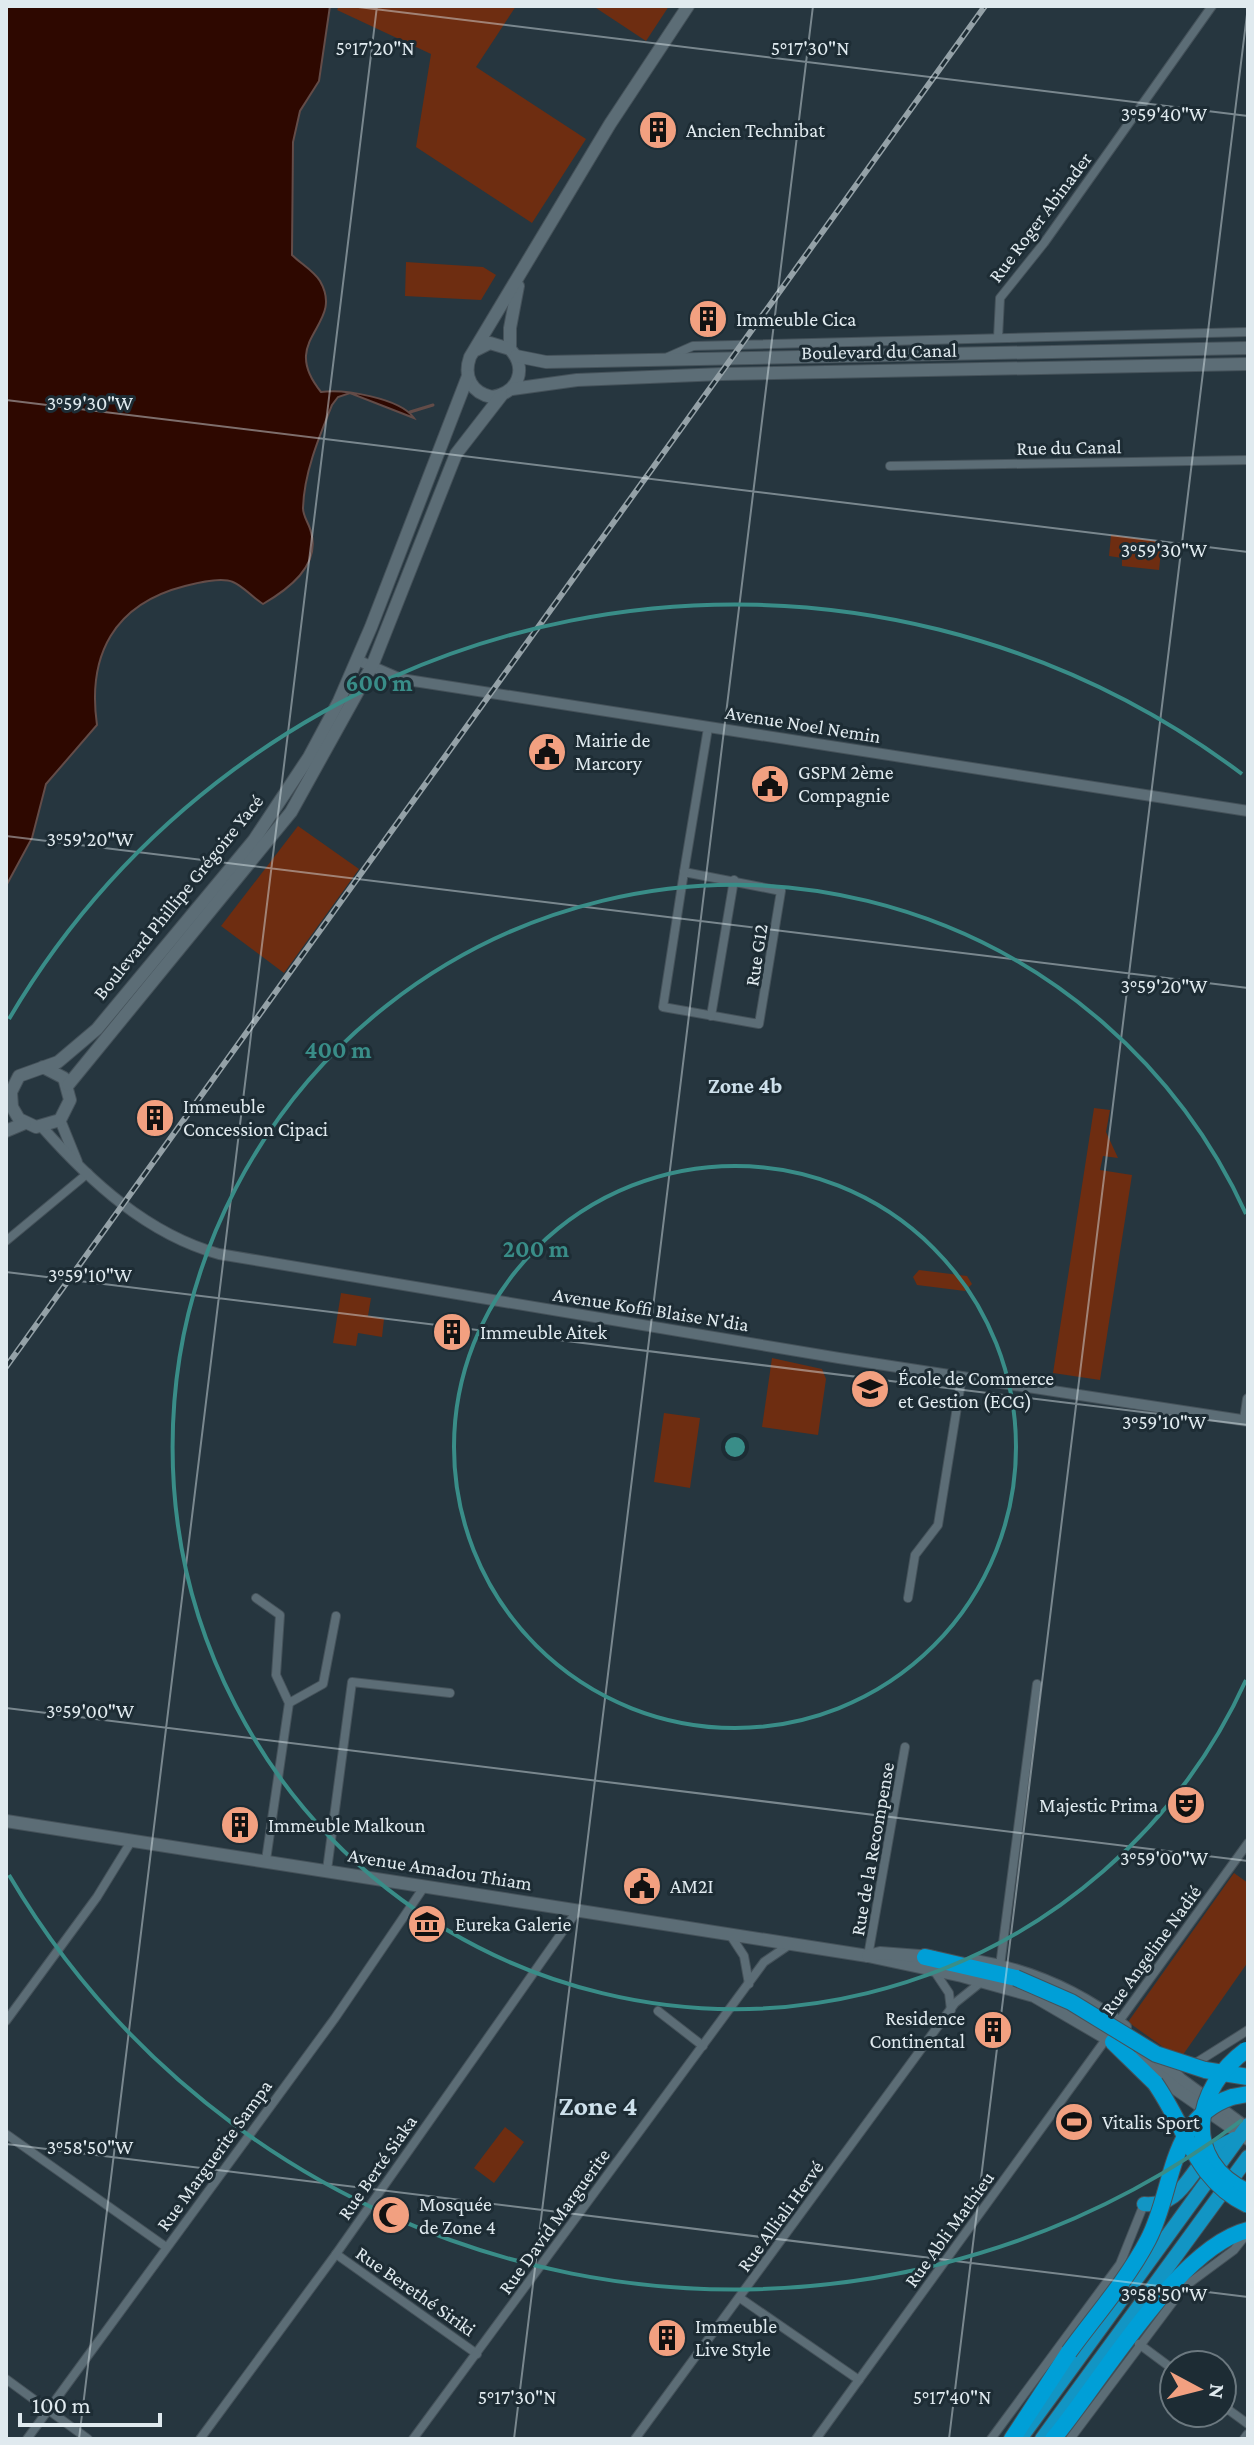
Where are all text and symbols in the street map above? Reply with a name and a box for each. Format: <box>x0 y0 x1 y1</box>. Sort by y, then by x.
text: 5°17'20"N <box>335 37 415 59</box>
text: 5°17'30"N <box>771 37 849 59</box>
text: 3°59'40"W <box>1121 103 1208 125</box>
building icon: Ancien Technibat <box>637 109 679 151</box>
place label: Ancien Technibat <box>686 119 825 141</box>
street label: Rue Roger Abinader <box>984 148 1097 287</box>
building icon: Immeuble Cica <box>687 298 729 340</box>
place label: Immeuble Cica <box>736 308 856 330</box>
street label: Boulevard du Canal <box>801 339 957 363</box>
text: 3°59'30"W <box>47 392 134 414</box>
street label: Rue du Canal <box>1016 435 1122 459</box>
text: 3°59'30"W <box>1121 539 1208 561</box>
text: 600 m <box>345 669 413 696</box>
street label: Avenue Noel Nemin <box>724 701 883 747</box>
place label: Mairie de Marcory <box>575 729 651 775</box>
public building icon: Mairie de Marcory <box>526 731 568 773</box>
place label: GSPM 2ème Compagnie <box>798 761 894 807</box>
public building icon: GSPM 2ème Compagnie <box>749 763 791 805</box>
street label: Boulevard Phillipe Grégoire Yacé <box>89 790 268 1005</box>
text: 3°59'20"W <box>47 828 134 850</box>
street label: Rue G12 <box>740 922 772 988</box>
text: 3°59'20"W <box>1121 975 1208 997</box>
text: 400 m <box>304 1036 372 1063</box>
district label: Zone 4b <box>708 1073 782 1098</box>
place label: Immeuble Concession Cipaci <box>183 1095 328 1141</box>
building icon: Immeuble Concession Cipaci <box>134 1097 176 1139</box>
text: 200 m <box>503 1235 570 1262</box>
text: 3°59'10"W <box>48 1264 133 1286</box>
street label: Avenue Koffi Blaise N'dia <box>551 1283 751 1335</box>
building icon: Immeuble Aitek <box>431 1311 473 1353</box>
place label: Immeuble Aitek <box>480 1321 608 1343</box>
place label: École de Commerce et Gestion (ECG) <box>898 1367 1054 1413</box>
school or university icon: École de Commerce et Gestion (ECG) <box>849 1368 891 1410</box>
text: 3°59'10"W <box>1122 1411 1207 1433</box>
centre of rings <box>721 1433 749 1461</box>
text: 3°59'00"W <box>46 1700 135 1722</box>
street label: Rue de la Recompense <box>846 1760 899 1938</box>
theatre icon: Majestic Prima <box>1165 1784 1207 1826</box>
place label: Majestic Prima <box>1039 1794 1158 1817</box>
building icon: Immeuble Malkoun <box>219 1804 261 1846</box>
place label: Immeuble Malkoun <box>268 1814 426 1836</box>
street label: Avenue Amadou Thiam <box>346 1844 534 1894</box>
text: 3°59'00"W <box>1120 1847 1209 1869</box>
public building icon: AM2I <box>621 1865 663 1907</box>
place label: AM2I <box>670 1875 714 1897</box>
street label: Rue Angeline Nadié <box>1097 1881 1206 2020</box>
museum icon: Eureka Galerie <box>406 1903 448 1945</box>
place label: Eureka Galerie <box>455 1913 572 1935</box>
place label: Residence Continental <box>869 2007 965 2052</box>
building icon: Residence Continental <box>972 2009 1014 2051</box>
street label: Rue Marguerite Sampa <box>152 2075 277 2235</box>
district label: Zone 4 <box>558 2090 638 2121</box>
sports icon: Vitalis Sport <box>1053 2101 1095 2143</box>
street label: Rue Berté Siaka <box>333 2111 421 2223</box>
place label: Vitalis Sport <box>1102 2111 1200 2134</box>
text: 3°58'50"W <box>47 2136 134 2158</box>
street label: Rue David Marguerite <box>494 2144 615 2299</box>
street label: Rue Alliali Hervé <box>732 2156 828 2276</box>
street label: Rue Abli Mathieu <box>900 2167 999 2291</box>
place label: Mosquée de Zone 4 <box>419 2193 496 2238</box>
mosque icon: Mosquée de Zone 4 <box>370 2194 412 2236</box>
street label: Rue Berethé Siriki <box>352 2242 480 2340</box>
text: 3°58'50"W <box>1121 2283 1208 2305</box>
place label: Immeuble Live Style <box>695 2315 777 2361</box>
building icon: Immeuble Live Style <box>646 2317 688 2359</box>
north arrow <box>1158 2349 1238 2429</box>
scale bar <box>20 2377 160 2427</box>
text: N <box>1204 2382 1231 2400</box>
text: 5°17'30"N <box>478 2386 556 2408</box>
text: 5°17'40"N <box>913 2386 991 2408</box>
text: 100 m <box>32 2391 91 2418</box>

